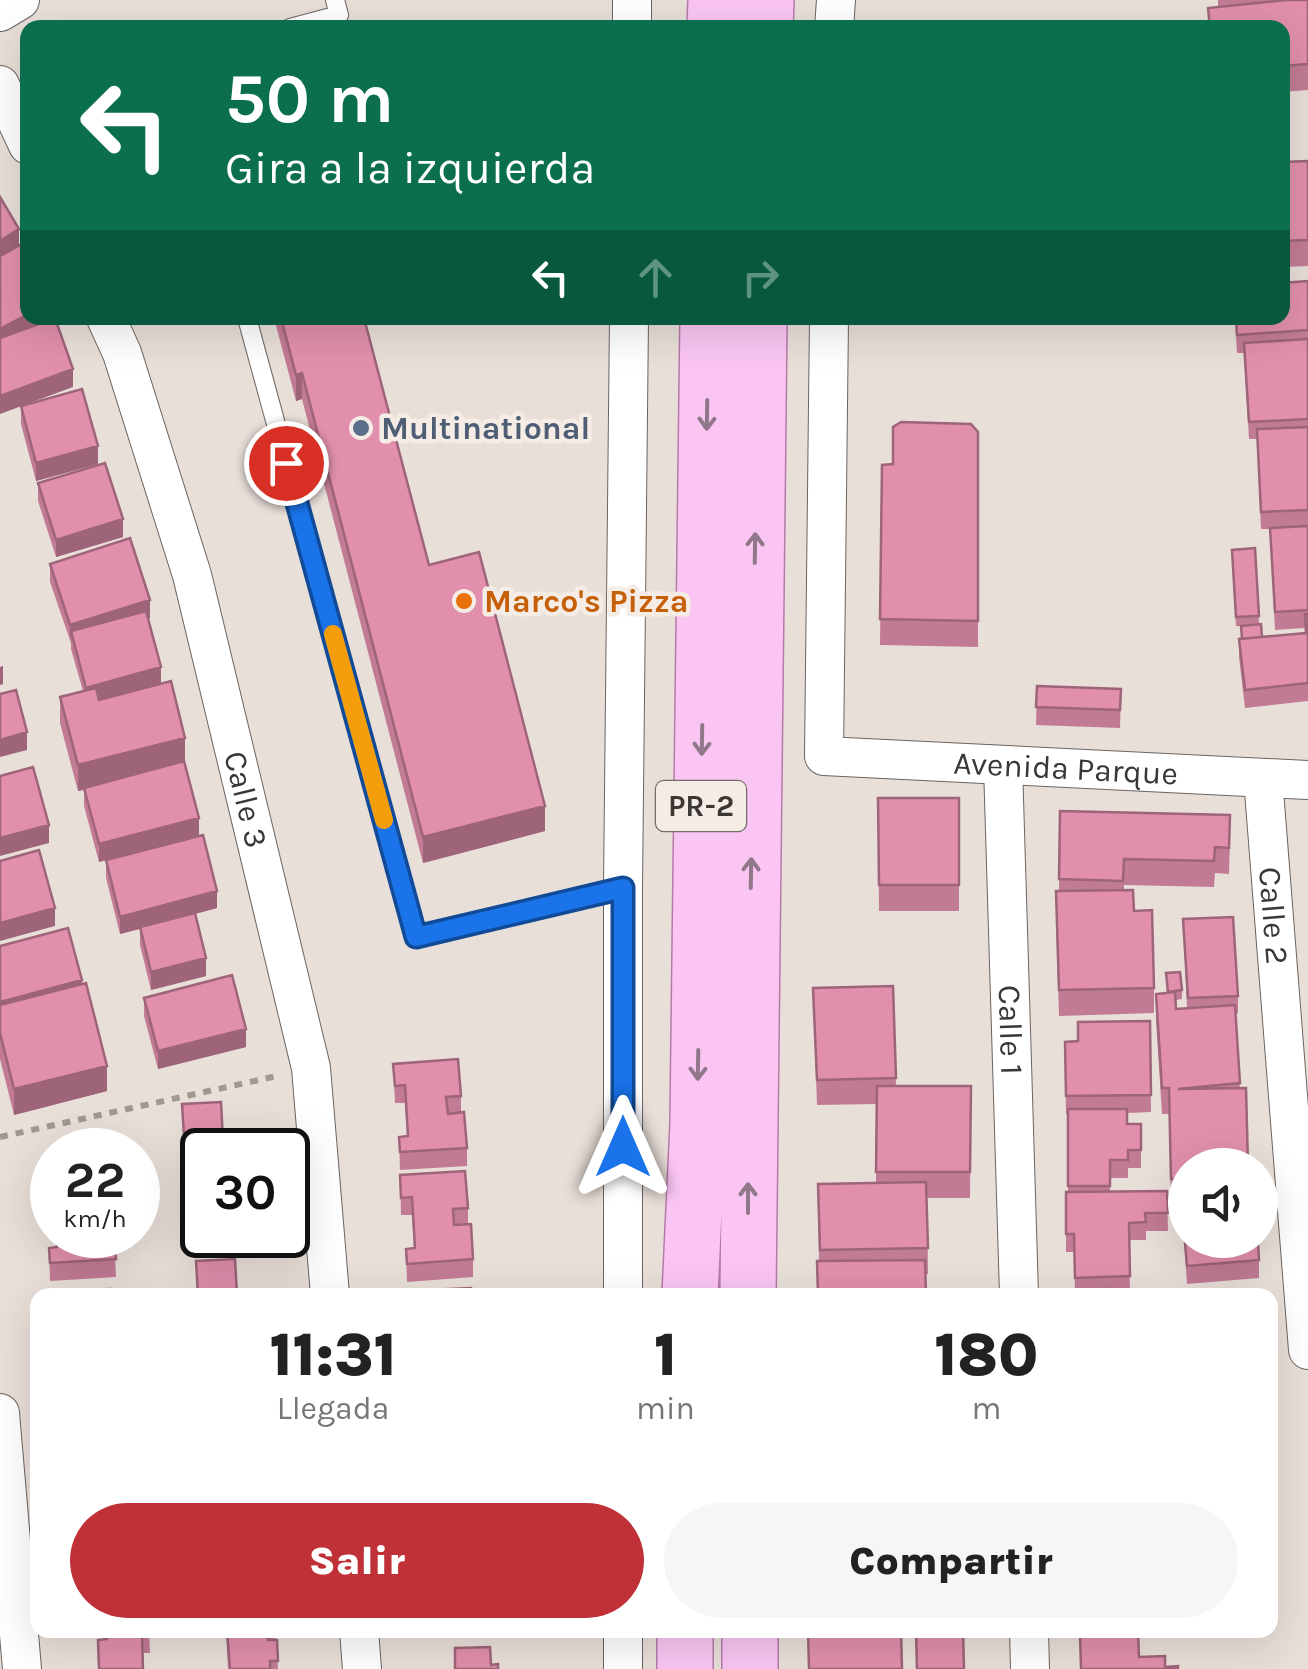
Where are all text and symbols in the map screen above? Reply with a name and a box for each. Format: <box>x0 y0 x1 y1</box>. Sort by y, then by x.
text: 50 m <box>225 58 394 140</box>
icon: left <box>60 60 190 190</box>
text: Gira a la izquierda <box>225 142 595 194</box>
icon: left <box>523 250 578 305</box>
icon: ahead <box>628 250 683 305</box>
icon: right <box>733 250 788 305</box>
one-way arrow <box>697 398 716 430</box>
place label: Multinational <box>381 410 590 447</box>
marker: Multinational <box>350 417 372 439</box>
pin <box>244 421 329 506</box>
icon: arrive <box>259 436 314 491</box>
one-way arrow <box>746 532 764 564</box>
place label: Marco's Pizza <box>484 583 689 620</box>
marker: Marco's Pizza <box>453 590 475 612</box>
one-way arrow <box>692 723 711 755</box>
street label: Avenida Parque <box>953 744 1179 792</box>
street label: Calle 3 <box>217 747 276 851</box>
road number: PR-2 <box>656 781 746 831</box>
one-way arrow <box>741 857 760 889</box>
street label: Calle 2 <box>1252 865 1296 966</box>
street label: Calle 1 <box>991 984 1031 1075</box>
one-way arrow <box>689 1048 708 1080</box>
position arrow <box>571 1095 675 1199</box>
speed limit sign: 30 <box>180 1128 310 1258</box>
map controls <box>1168 1148 1278 1258</box>
button: sound <box>1168 1148 1278 1258</box>
text: 22 <box>65 1151 125 1210</box>
one-way arrow <box>738 1182 758 1214</box>
text: km/h <box>63 1204 127 1233</box>
text: 11:31 <box>269 1320 397 1390</box>
text: 1 <box>654 1320 677 1390</box>
text: 180 <box>934 1320 1039 1390</box>
text: Llegada <box>277 1390 389 1427</box>
text: min <box>636 1390 695 1427</box>
text: m <box>971 1390 1001 1427</box>
button: Salir <box>70 1503 644 1618</box>
button: Compartir <box>664 1503 1238 1618</box>

